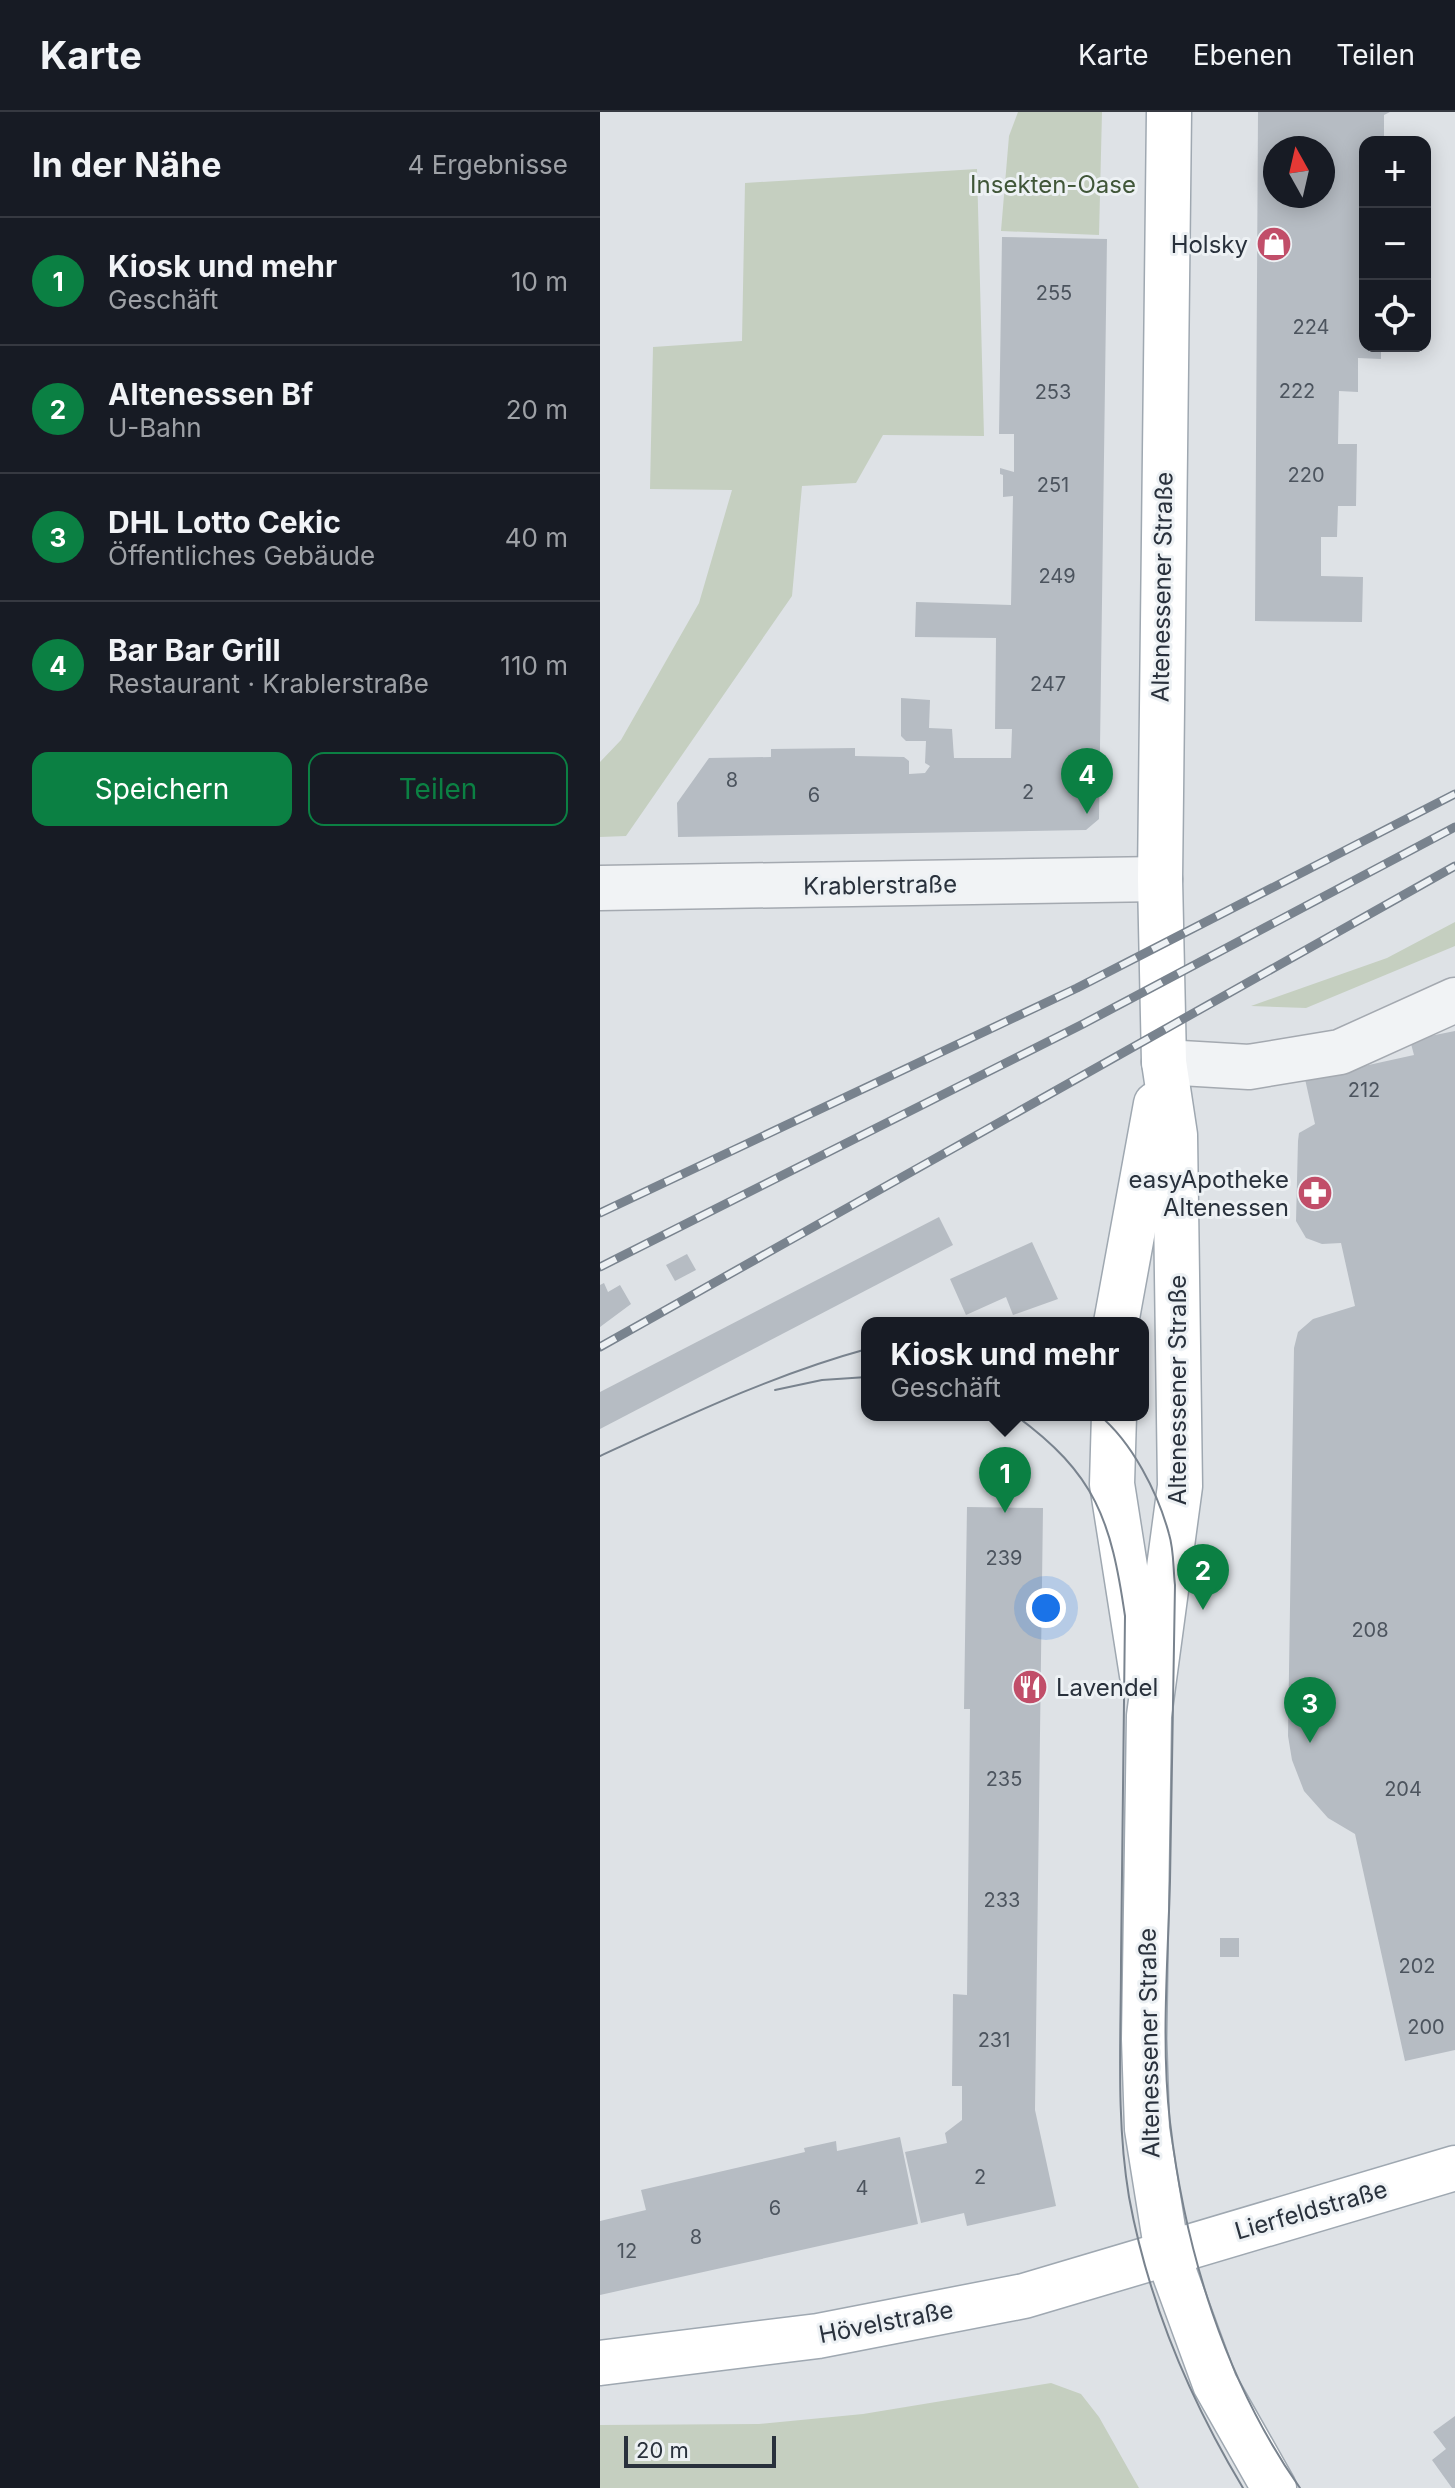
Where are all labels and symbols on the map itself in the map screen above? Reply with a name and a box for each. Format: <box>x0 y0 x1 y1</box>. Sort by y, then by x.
north arrow <box>1263 136 1335 208</box>
park label: Insekten-Oase <box>970 170 1136 199</box>
shop icon: Holsky <box>1255 225 1293 263</box>
place label: Holsky <box>1171 230 1248 259</box>
house number: 255 <box>1036 281 1072 305</box>
house number: 224 <box>1292 315 1330 339</box>
house number: 222 <box>1279 379 1315 403</box>
house number: 253 <box>1035 380 1071 404</box>
house number: 220 <box>1287 463 1325 487</box>
street label: Altenessener Straße <box>1145 472 1179 702</box>
house number: 251 <box>1037 473 1069 497</box>
house number: 249 <box>1038 564 1076 588</box>
house number: 247 <box>1030 672 1066 696</box>
pin: 4 <box>1061 748 1113 814</box>
house number: 8 <box>726 768 738 792</box>
house number: 2 <box>1022 780 1034 804</box>
house number: 6 <box>808 783 820 807</box>
street label: Krablerstraße <box>803 869 957 901</box>
house number: 212 <box>1348 1078 1380 1102</box>
place label: easyApotheke Altenessen <box>1128 1165 1289 1222</box>
pharmacy icon: easyApotheke Altenessen <box>1296 1174 1334 1212</box>
street label: Altenessener Straße <box>1163 1275 1192 1505</box>
pin: 1 <box>979 1447 1031 1513</box>
pin: 2 <box>1177 1544 1229 1610</box>
house number: 239 <box>986 1546 1022 1570</box>
your location <box>1026 1588 1066 1628</box>
house number: 208 <box>1351 1618 1389 1642</box>
restaurant icon: Lavendel <box>1011 1668 1049 1706</box>
place label: Lavendel <box>1056 1673 1158 1702</box>
pin: 3 <box>1284 1677 1336 1743</box>
house number: 235 <box>986 1767 1022 1791</box>
house number: 204 <box>1384 1777 1422 1801</box>
house number: 233 <box>984 1888 1020 1912</box>
street label: Altenessener Straße <box>1132 1928 1166 2158</box>
house number: 202 <box>1398 1954 1436 1978</box>
house number: 200 <box>1407 2015 1445 2039</box>
house number: 231 <box>978 2028 1010 2052</box>
house number: 2 <box>974 2165 986 2189</box>
street label: Lierfeldstraße <box>1231 2174 1391 2246</box>
house number: 4 <box>856 2176 868 2200</box>
house number: 6 <box>769 2196 781 2220</box>
house number: 8 <box>690 2225 702 2249</box>
house number: 12 <box>617 2239 637 2263</box>
street label: Hövelstraße <box>816 2295 956 2349</box>
scale bar <box>624 2432 776 2468</box>

